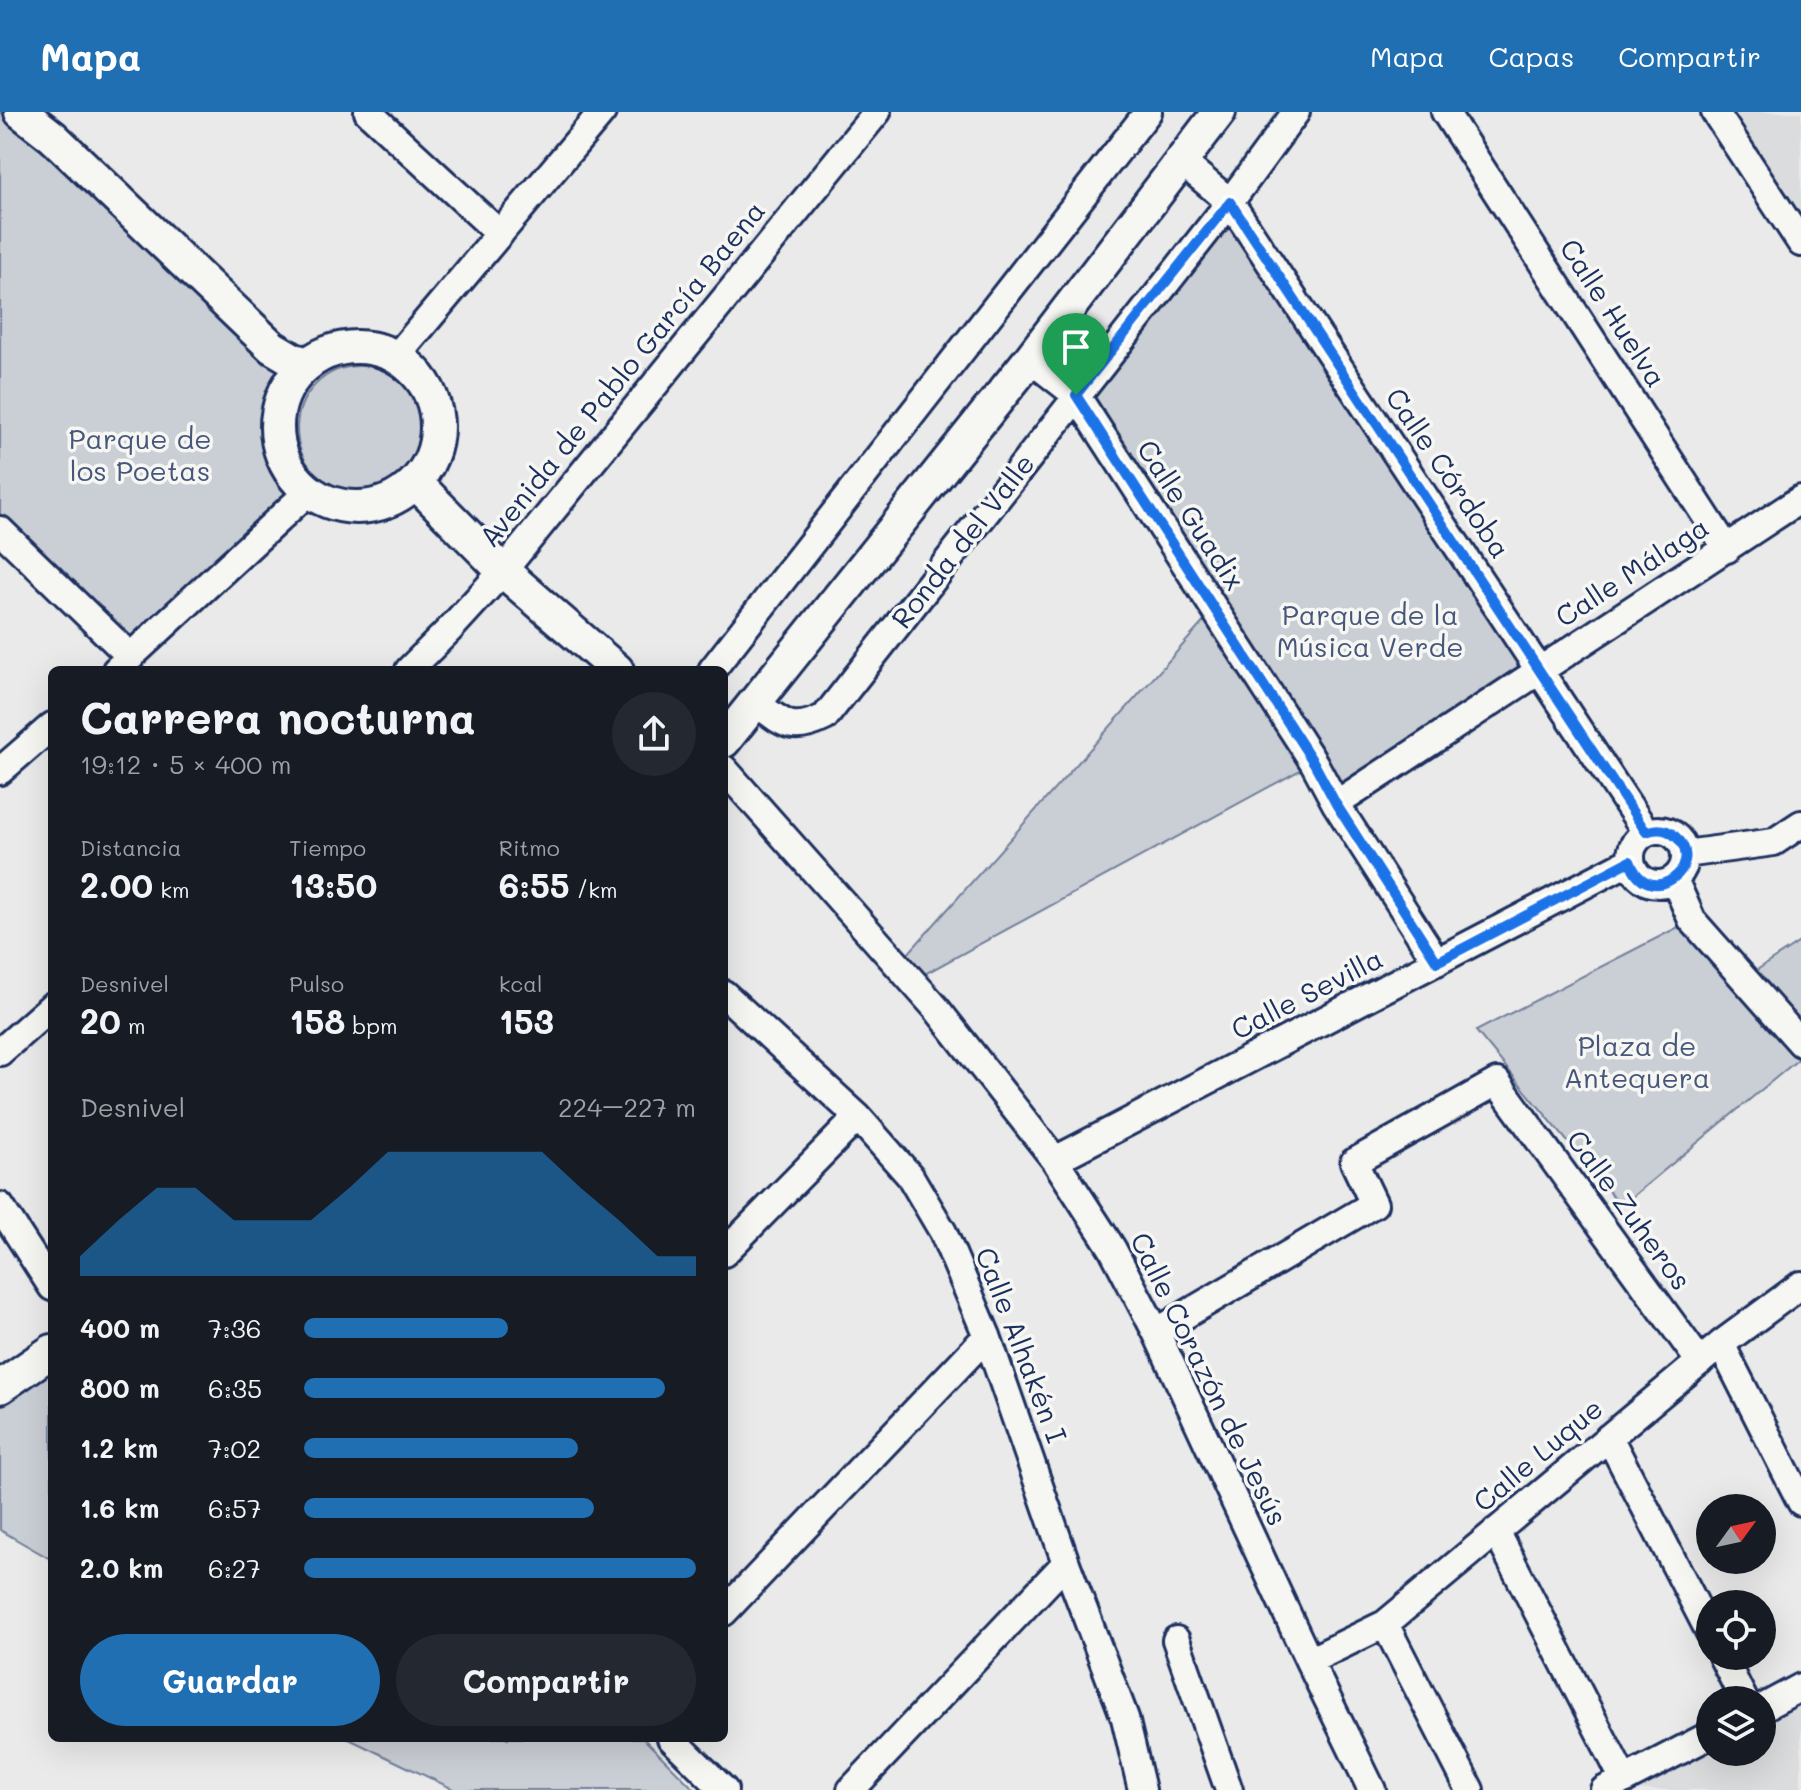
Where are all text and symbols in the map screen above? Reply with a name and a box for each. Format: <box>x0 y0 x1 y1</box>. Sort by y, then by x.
text: Mapa <box>40 31 141 81</box>
text: Mapa <box>1370 38 1445 74</box>
text: Capas <box>1489 38 1574 74</box>
text: Compartir <box>1618 38 1761 74</box>
street label: Avenida de Pablo García Baena <box>470 193 772 554</box>
street label: Calle Huelva <box>1553 231 1675 393</box>
pin <box>1042 313 1110 395</box>
icon: arrive <box>1054 325 1098 369</box>
street label: Calle Córdoba <box>1379 380 1519 565</box>
park label: Parque de los Poetas <box>68 420 212 488</box>
street label: Calle Guadix <box>1130 433 1254 596</box>
street label: Ronda del Valle <box>883 446 1042 635</box>
street label: Calle Málaga <box>1548 508 1715 634</box>
park label: Parque de la Música Verde <box>1276 596 1464 664</box>
text: Carrera nocturna <box>80 688 476 745</box>
button: share <box>612 692 696 776</box>
text: 19:12 · 5 × 400 m <box>80 747 291 781</box>
text: Distancia <box>80 833 182 862</box>
text: Tiempo <box>289 833 366 862</box>
text: Ritmo <box>499 833 560 862</box>
text: 2.00 <box>80 862 153 907</box>
text: 13:50 <box>289 862 377 907</box>
text: 6:55 <box>499 862 570 907</box>
text: km <box>153 875 189 904</box>
text: /km <box>570 875 618 904</box>
street label: Calle Sevilla <box>1225 939 1389 1047</box>
text: Desnivel <box>80 969 169 998</box>
text: Pulso <box>289 969 344 998</box>
text: kcal <box>499 969 543 998</box>
text: 20 <box>80 998 121 1043</box>
text: 158 <box>289 998 345 1043</box>
text: 153 <box>499 998 554 1043</box>
text: m <box>121 1011 145 1040</box>
text: bpm <box>345 1011 398 1040</box>
park label: Plaza de Antequera <box>1564 1027 1710 1095</box>
text: Desnivel <box>80 1090 185 1124</box>
text: 224–227 m <box>558 1090 696 1124</box>
street label: Calle Zuheros <box>1560 1122 1700 1297</box>
street label: Calle Corazón de Jesús <box>1123 1226 1297 1531</box>
street label: Calle Alhakén I <box>968 1242 1076 1447</box>
text: 400 m <box>80 1311 160 1345</box>
text: 7:36 <box>208 1311 261 1345</box>
text: 800 m <box>80 1371 160 1405</box>
text: 6:35 <box>208 1371 262 1405</box>
street label: Calle Luque <box>1465 1390 1610 1519</box>
text: 1.2 km <box>80 1431 158 1465</box>
text: 7:02 <box>208 1431 261 1465</box>
text: 1.6 km <box>80 1491 159 1525</box>
text: 6:57 <box>208 1491 261 1525</box>
north arrow <box>1696 1494 1776 1574</box>
map controls <box>1696 1494 1776 1766</box>
text: 2.0 km <box>80 1551 163 1585</box>
text: 6:27 <box>208 1551 261 1585</box>
button: locate <box>1696 1590 1776 1670</box>
button: Guardar <box>80 1634 380 1726</box>
button: Compartir <box>396 1634 696 1726</box>
button: layers <box>1696 1686 1776 1766</box>

